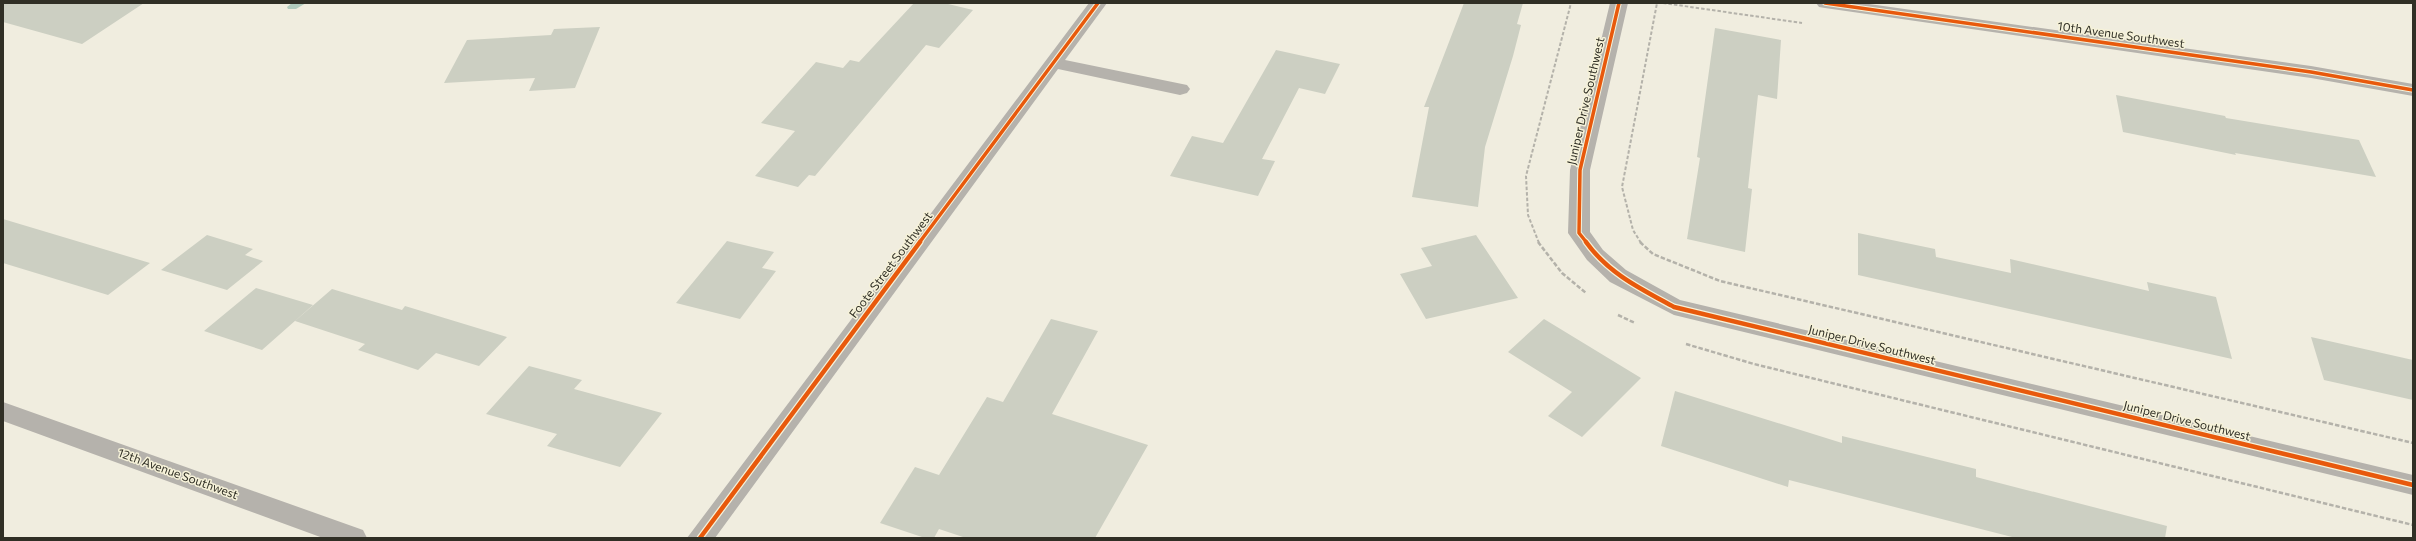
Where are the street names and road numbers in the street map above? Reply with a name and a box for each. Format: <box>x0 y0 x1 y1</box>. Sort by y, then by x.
street label: 10th Avenue Southwest <box>2057 18 2186 50</box>
street label: Juniper Drive Southwest <box>1564 35 1608 166</box>
street label: Foote Street Southwest <box>846 209 935 320</box>
street label: Juniper Drive Southwest <box>1807 321 1937 368</box>
street label: Juniper Drive Southwest <box>2122 397 2252 444</box>
street label: 12th Avenue Southwest <box>116 445 240 501</box>

